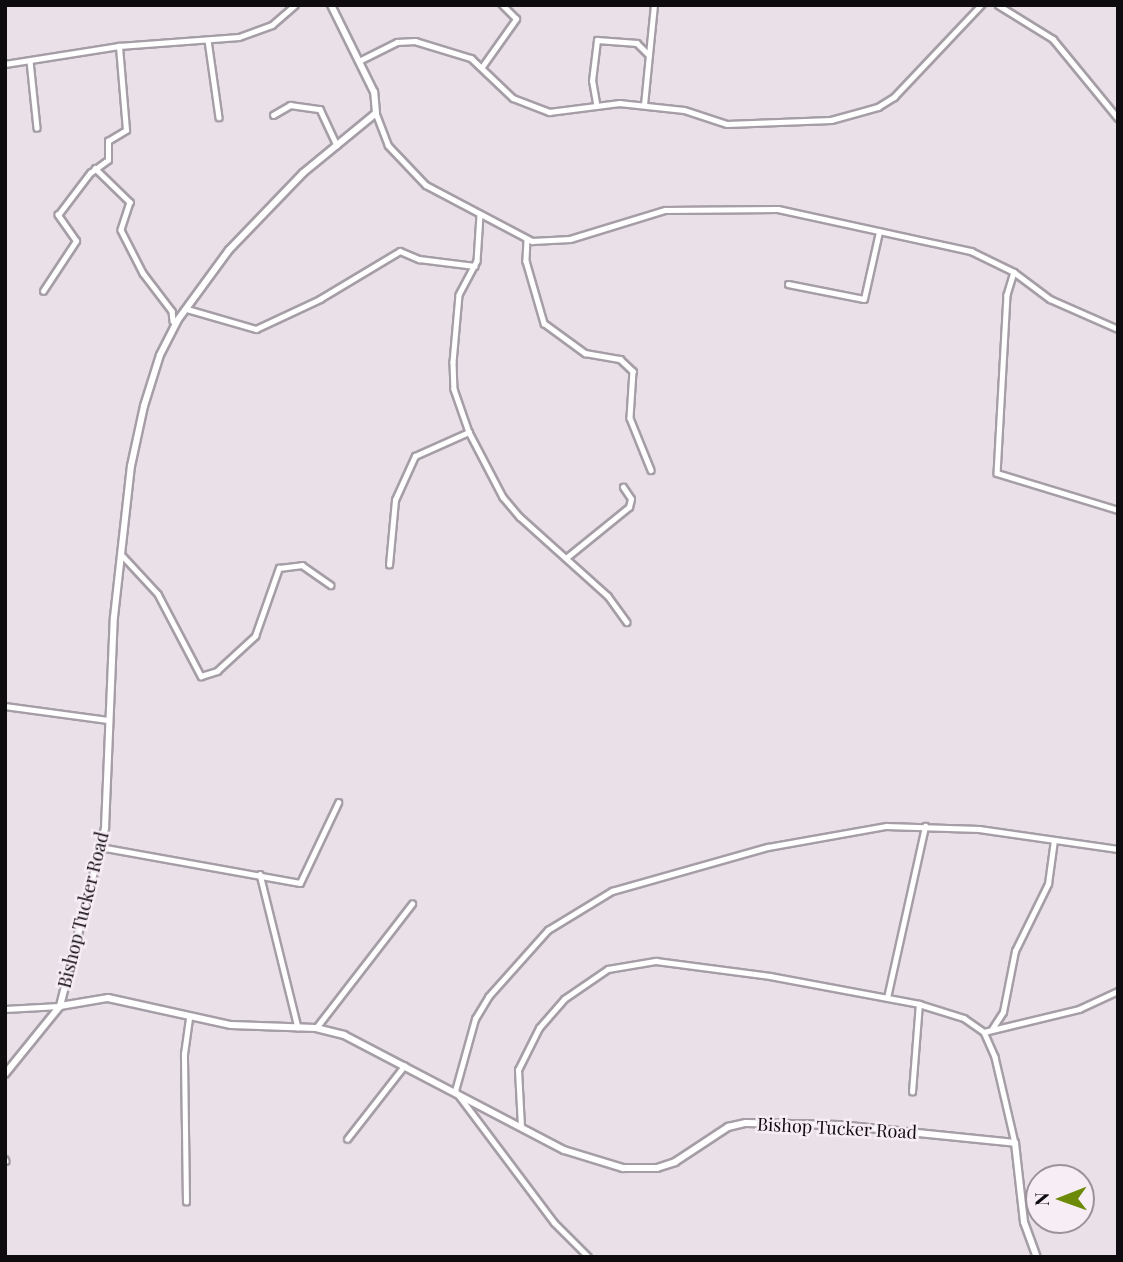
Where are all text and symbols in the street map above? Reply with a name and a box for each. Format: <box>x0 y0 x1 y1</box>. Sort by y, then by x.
street label: Bishop Tucker Road <box>53 829 113 991</box>
street label: Bishop Tucker Road <box>756 1113 918 1143</box>
north arrow <box>1025 1164 1095 1234</box>
text: N <box>1028 1192 1054 1206</box>

